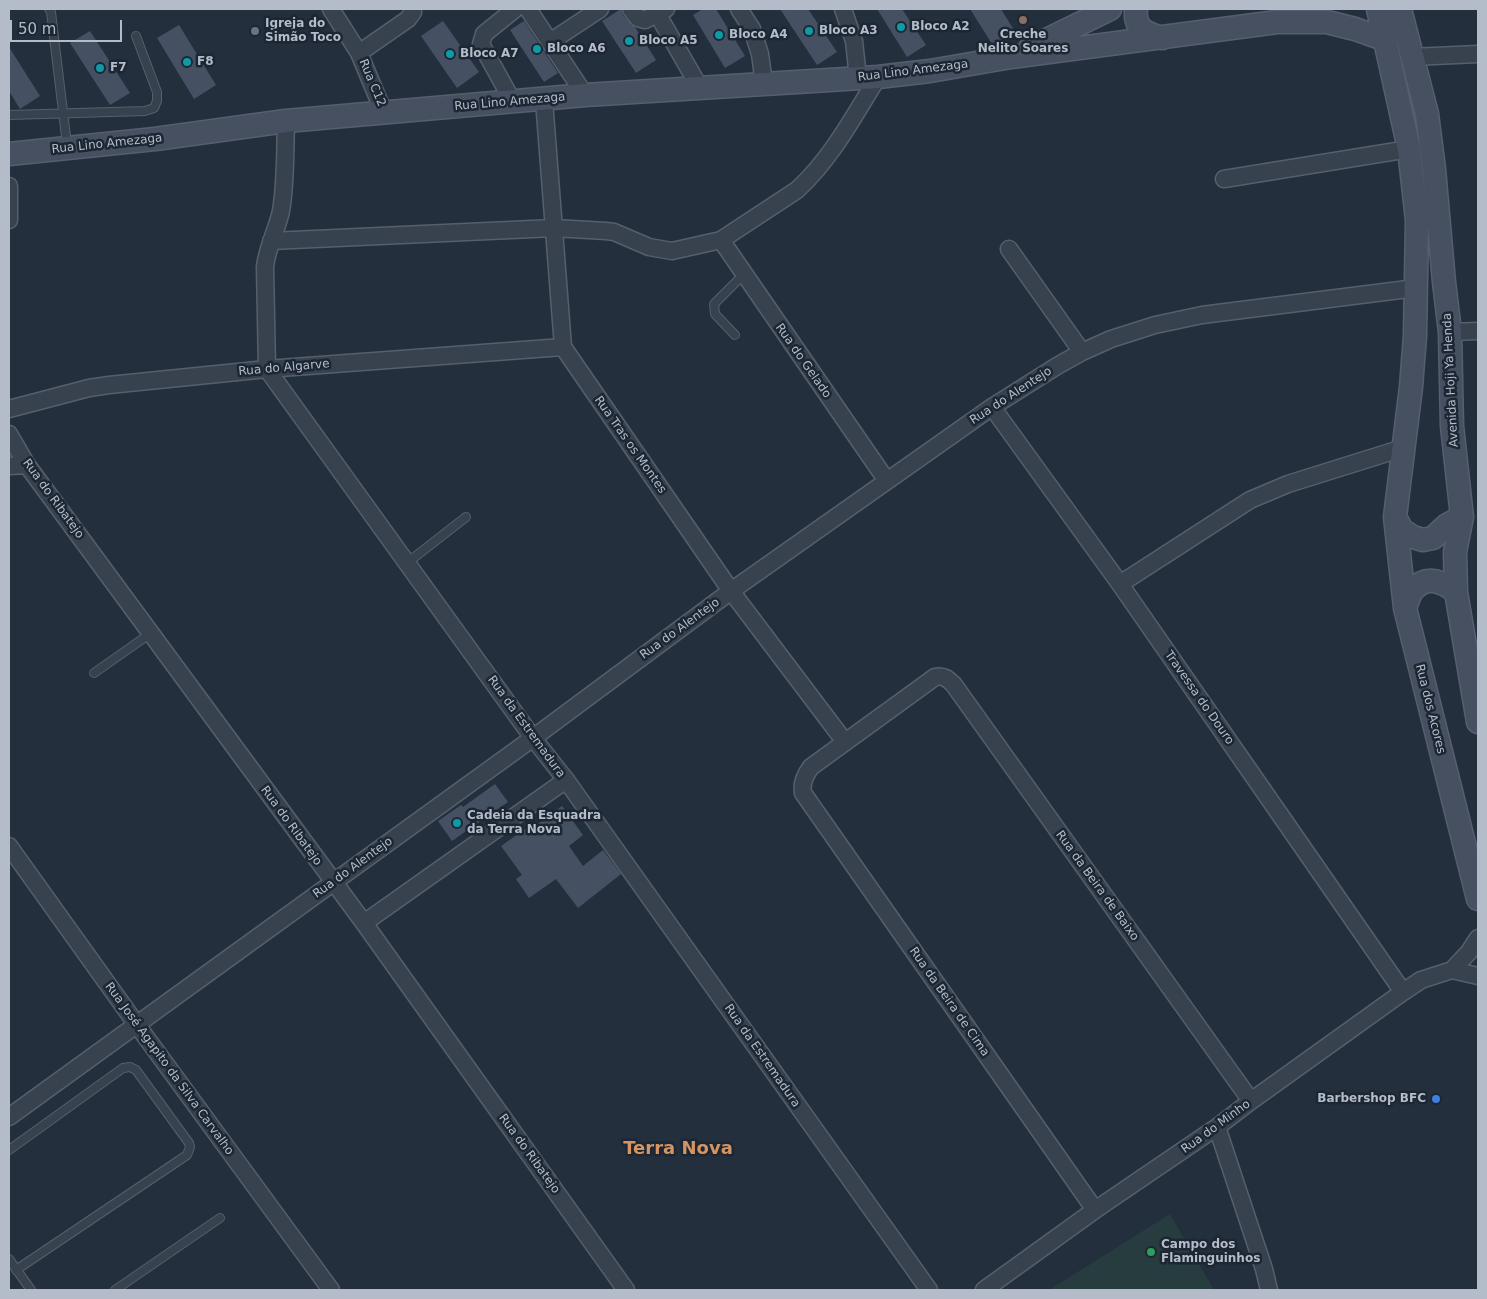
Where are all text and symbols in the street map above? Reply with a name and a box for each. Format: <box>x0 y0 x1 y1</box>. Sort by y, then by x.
scale bar <box>12 10 125 42</box>
marker: Creche Nelito Soares <box>1017 14 1029 26</box>
place label: Igreja do Simão Toco <box>265 17 341 45</box>
text: 50 m <box>18 20 56 38</box>
place label: Bloco A2 <box>911 20 970 34</box>
marker: Bloco A2 <box>895 21 907 33</box>
place label: Bloco A3 <box>819 24 878 38</box>
marker: Igreja do Simão Toco <box>249 25 261 37</box>
marker: Bloco A3 <box>803 25 815 37</box>
place label: Bloco A4 <box>729 28 788 42</box>
place label: Creche Nelito Soares <box>978 28 1068 56</box>
marker: Bloco A4 <box>713 29 725 41</box>
place label: Bloco A5 <box>639 34 698 48</box>
marker: Bloco A5 <box>623 35 635 47</box>
place label: Bloco A6 <box>547 42 606 56</box>
marker: Bloco A6 <box>531 43 543 55</box>
place label: Bloco A7 <box>460 47 519 61</box>
marker: Bloco A7 <box>444 48 456 60</box>
place label: F8 <box>197 55 214 69</box>
marker: F8 <box>181 56 193 68</box>
street label: Rua C12 <box>356 57 388 109</box>
street label: Rua Lino Amezaga <box>857 57 969 85</box>
place label: F7 <box>110 61 127 75</box>
marker: F7 <box>94 62 106 74</box>
street label: Rua Lino Amezaga <box>454 90 566 114</box>
street label: Rua Lino Amezaga <box>51 131 163 157</box>
street label: Avenida Hoji Ya Henda <box>1440 313 1462 447</box>
street label: Rua do Gelado <box>772 321 834 401</box>
street label: Rua do Algarve <box>238 357 330 379</box>
street label: Rua do Alentejo <box>967 364 1055 428</box>
street label: Rua Tras os Montes <box>591 394 669 496</box>
street label: Rua do Ribatejo <box>19 456 87 542</box>
street label: Rua do Alentejo <box>637 595 723 663</box>
street label: Travessa do Douro <box>1161 648 1237 748</box>
street label: Rua dos Acores <box>1412 663 1448 755</box>
street label: Rua da Estremadura <box>484 673 568 781</box>
street label: Rua do Ribatejo <box>257 783 325 869</box>
place label: Cadeia da Esquadra da Terra Nova <box>467 809 601 837</box>
marker: Cadeia da Esquadra da Terra Nova <box>451 817 463 829</box>
street label: Rua da Beira de Baixo <box>1052 828 1142 944</box>
street label: Rua do Alentejo <box>310 834 396 902</box>
street label: Rua da Beira de Cima <box>906 945 992 1059</box>
street label: Rua José Agapito da Silva Carvalho <box>102 980 236 1158</box>
street label: Rua da Estremadura <box>721 1002 803 1110</box>
place label: Barbershop BFC <box>1317 1092 1426 1106</box>
marker: Barbershop BFC <box>1430 1093 1442 1105</box>
street label: Rua do Minho <box>1179 1097 1253 1157</box>
street label: Rua do Ribatejo <box>495 1111 563 1197</box>
district label: Terra Nova <box>623 1138 733 1160</box>
place label: Campo dos Flaminguinhos <box>1161 1238 1260 1266</box>
marker: Campo dos Flaminguinhos <box>1145 1246 1157 1258</box>

